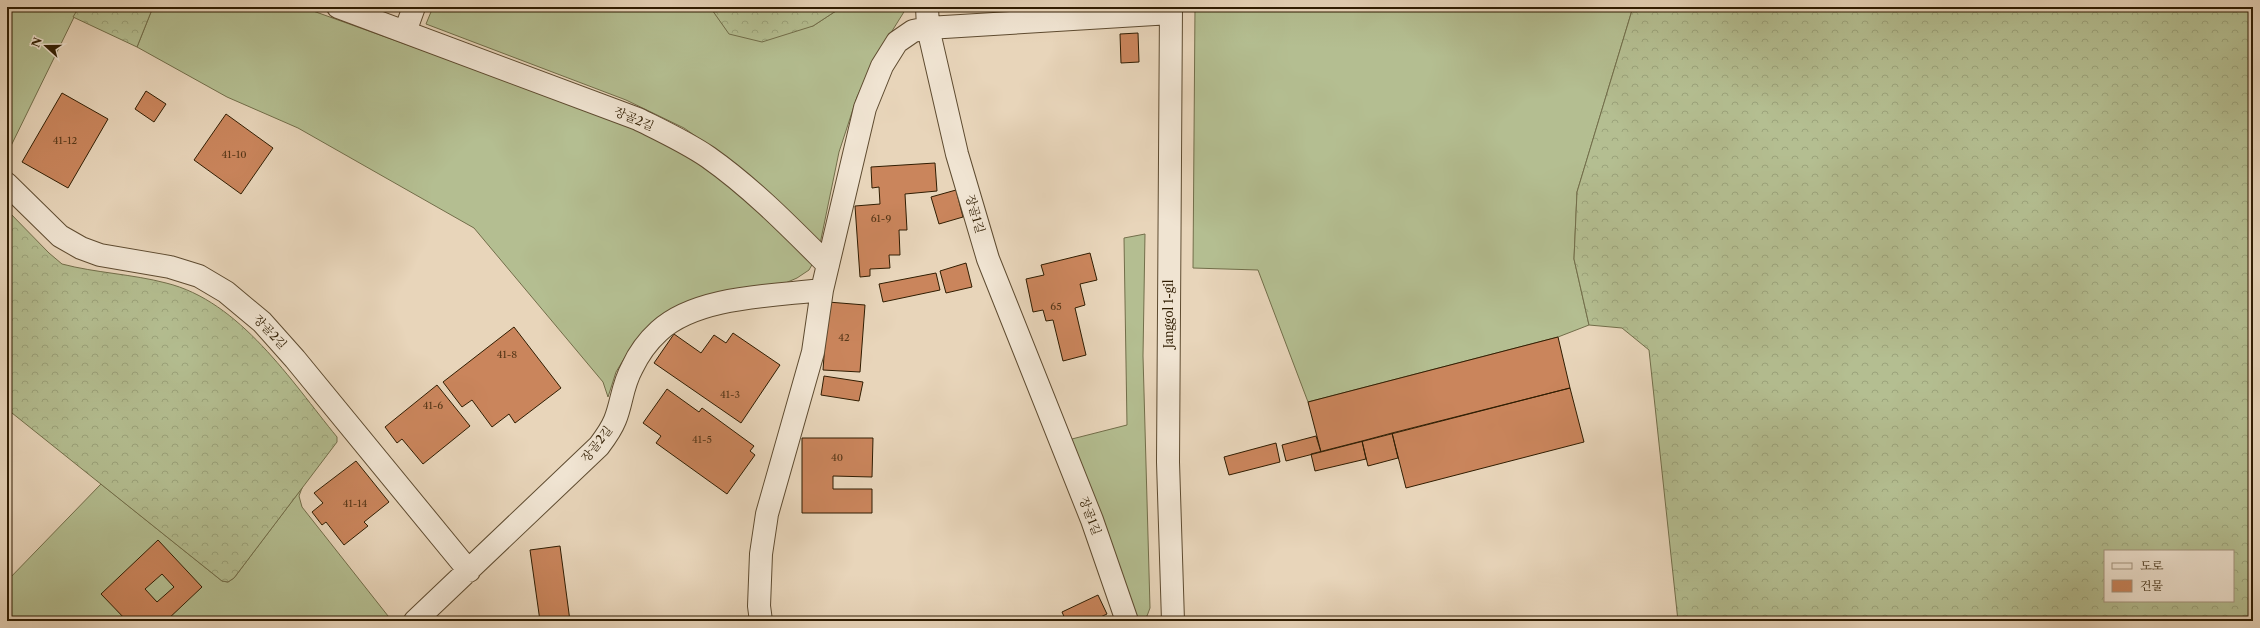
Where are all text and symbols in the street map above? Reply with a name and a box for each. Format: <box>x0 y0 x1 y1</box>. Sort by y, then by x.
north arrow <box>26 26 66 66</box>
text: N <box>28 35 45 49</box>
street label: 장골2길 <box>612 103 656 134</box>
house number: 41-12 <box>53 134 77 147</box>
house number: 41-10 <box>222 148 247 161</box>
street label: 장골1길 <box>963 193 988 235</box>
house number: 61-9 <box>871 212 891 225</box>
street label: Janggol 1-gil <box>1161 279 1176 350</box>
house number: 65 <box>1050 300 1062 313</box>
street label: 장골2길 <box>250 311 290 352</box>
house number: 42 <box>838 331 850 344</box>
house number: 41-8 <box>497 348 517 361</box>
house number: 41-3 <box>720 388 740 401</box>
house number: 41-6 <box>423 399 443 412</box>
street label: 장골2길 <box>578 423 615 465</box>
house number: 41-5 <box>692 433 712 446</box>
house number: 40 <box>831 451 843 464</box>
street label: 장골1길 <box>1076 495 1105 537</box>
house number: 41-14 <box>343 497 367 510</box>
legend <box>2104 550 2234 602</box>
text: 도로 <box>2140 558 2164 573</box>
text: 건물 <box>2140 578 2164 593</box>

